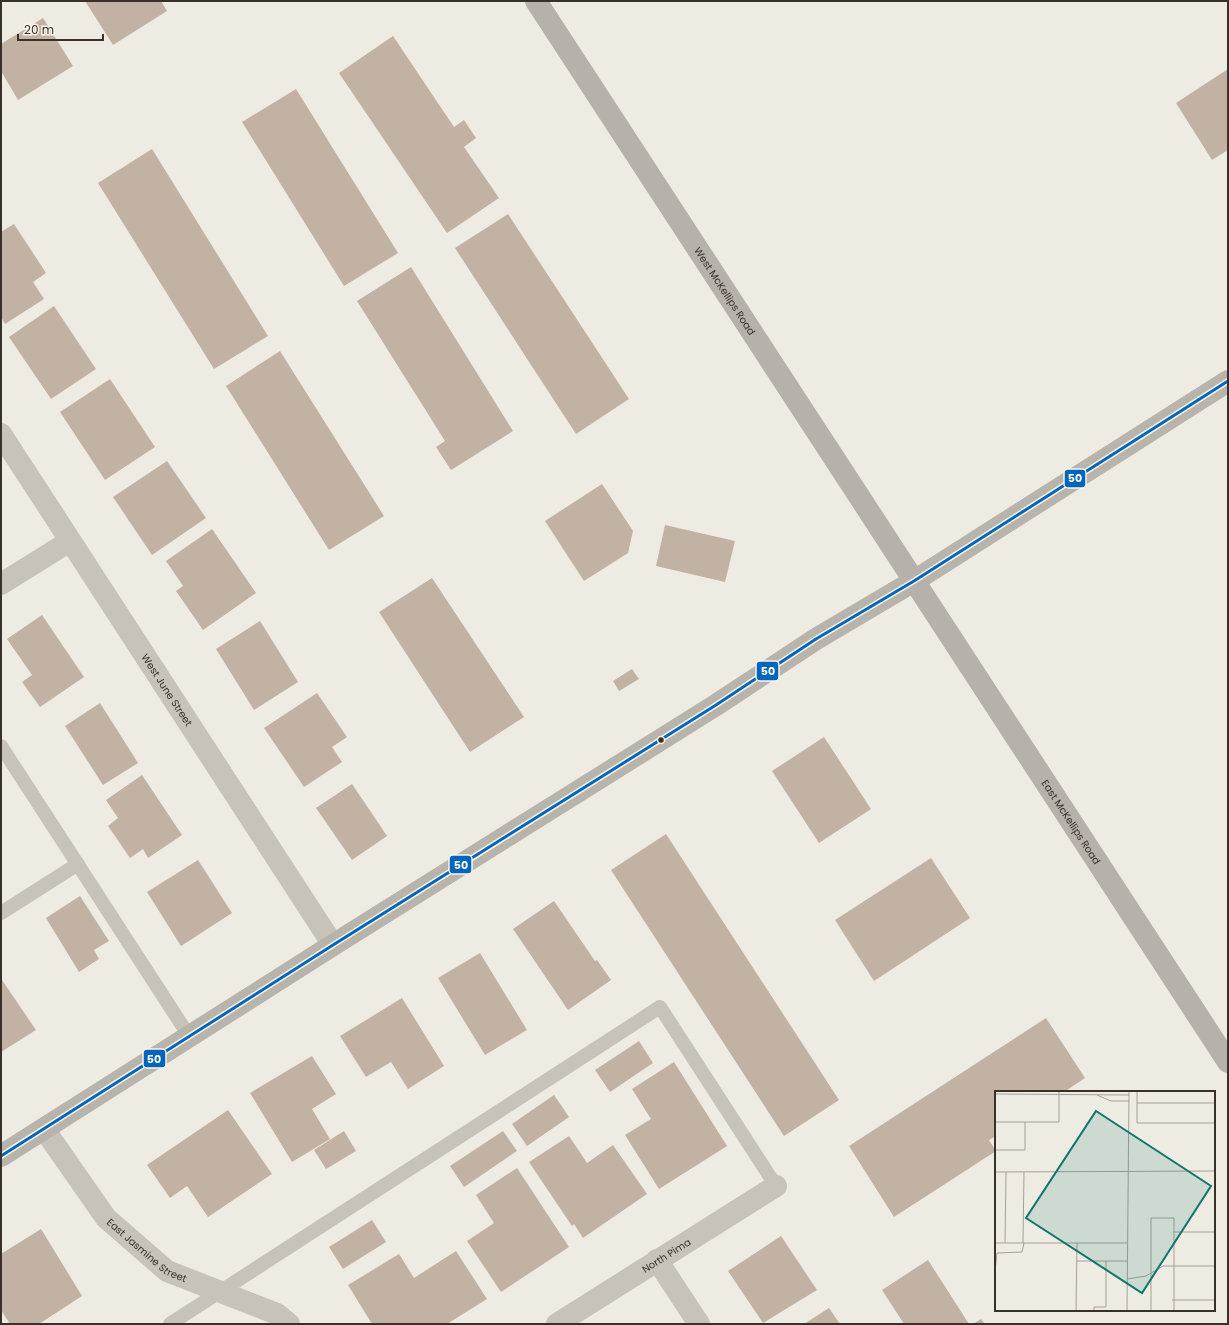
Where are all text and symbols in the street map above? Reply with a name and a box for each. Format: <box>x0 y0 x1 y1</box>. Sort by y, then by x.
scale bar <box>18 16 103 42</box>
text: 20 m <box>24 21 54 38</box>
street label: West McKellips Road <box>690 244 759 338</box>
line badge: 50 <box>1064 469 1086 488</box>
text: 50 <box>1068 470 1082 486</box>
street label: West June Street <box>138 651 196 730</box>
line badge: 50 <box>756 661 779 681</box>
text: 50 <box>761 663 775 679</box>
unlabelled marker <box>656 735 666 745</box>
street label: East McKellips Road <box>1038 777 1104 867</box>
line badge: 50 <box>449 855 472 874</box>
text: 50 <box>454 857 468 873</box>
line badge: 50 <box>143 1049 166 1068</box>
text: 50 <box>147 1051 161 1067</box>
inset map <box>995 1091 1215 1311</box>
street label: East Jasmine Street <box>103 1215 189 1286</box>
street label: North Pima <box>639 1235 694 1277</box>

